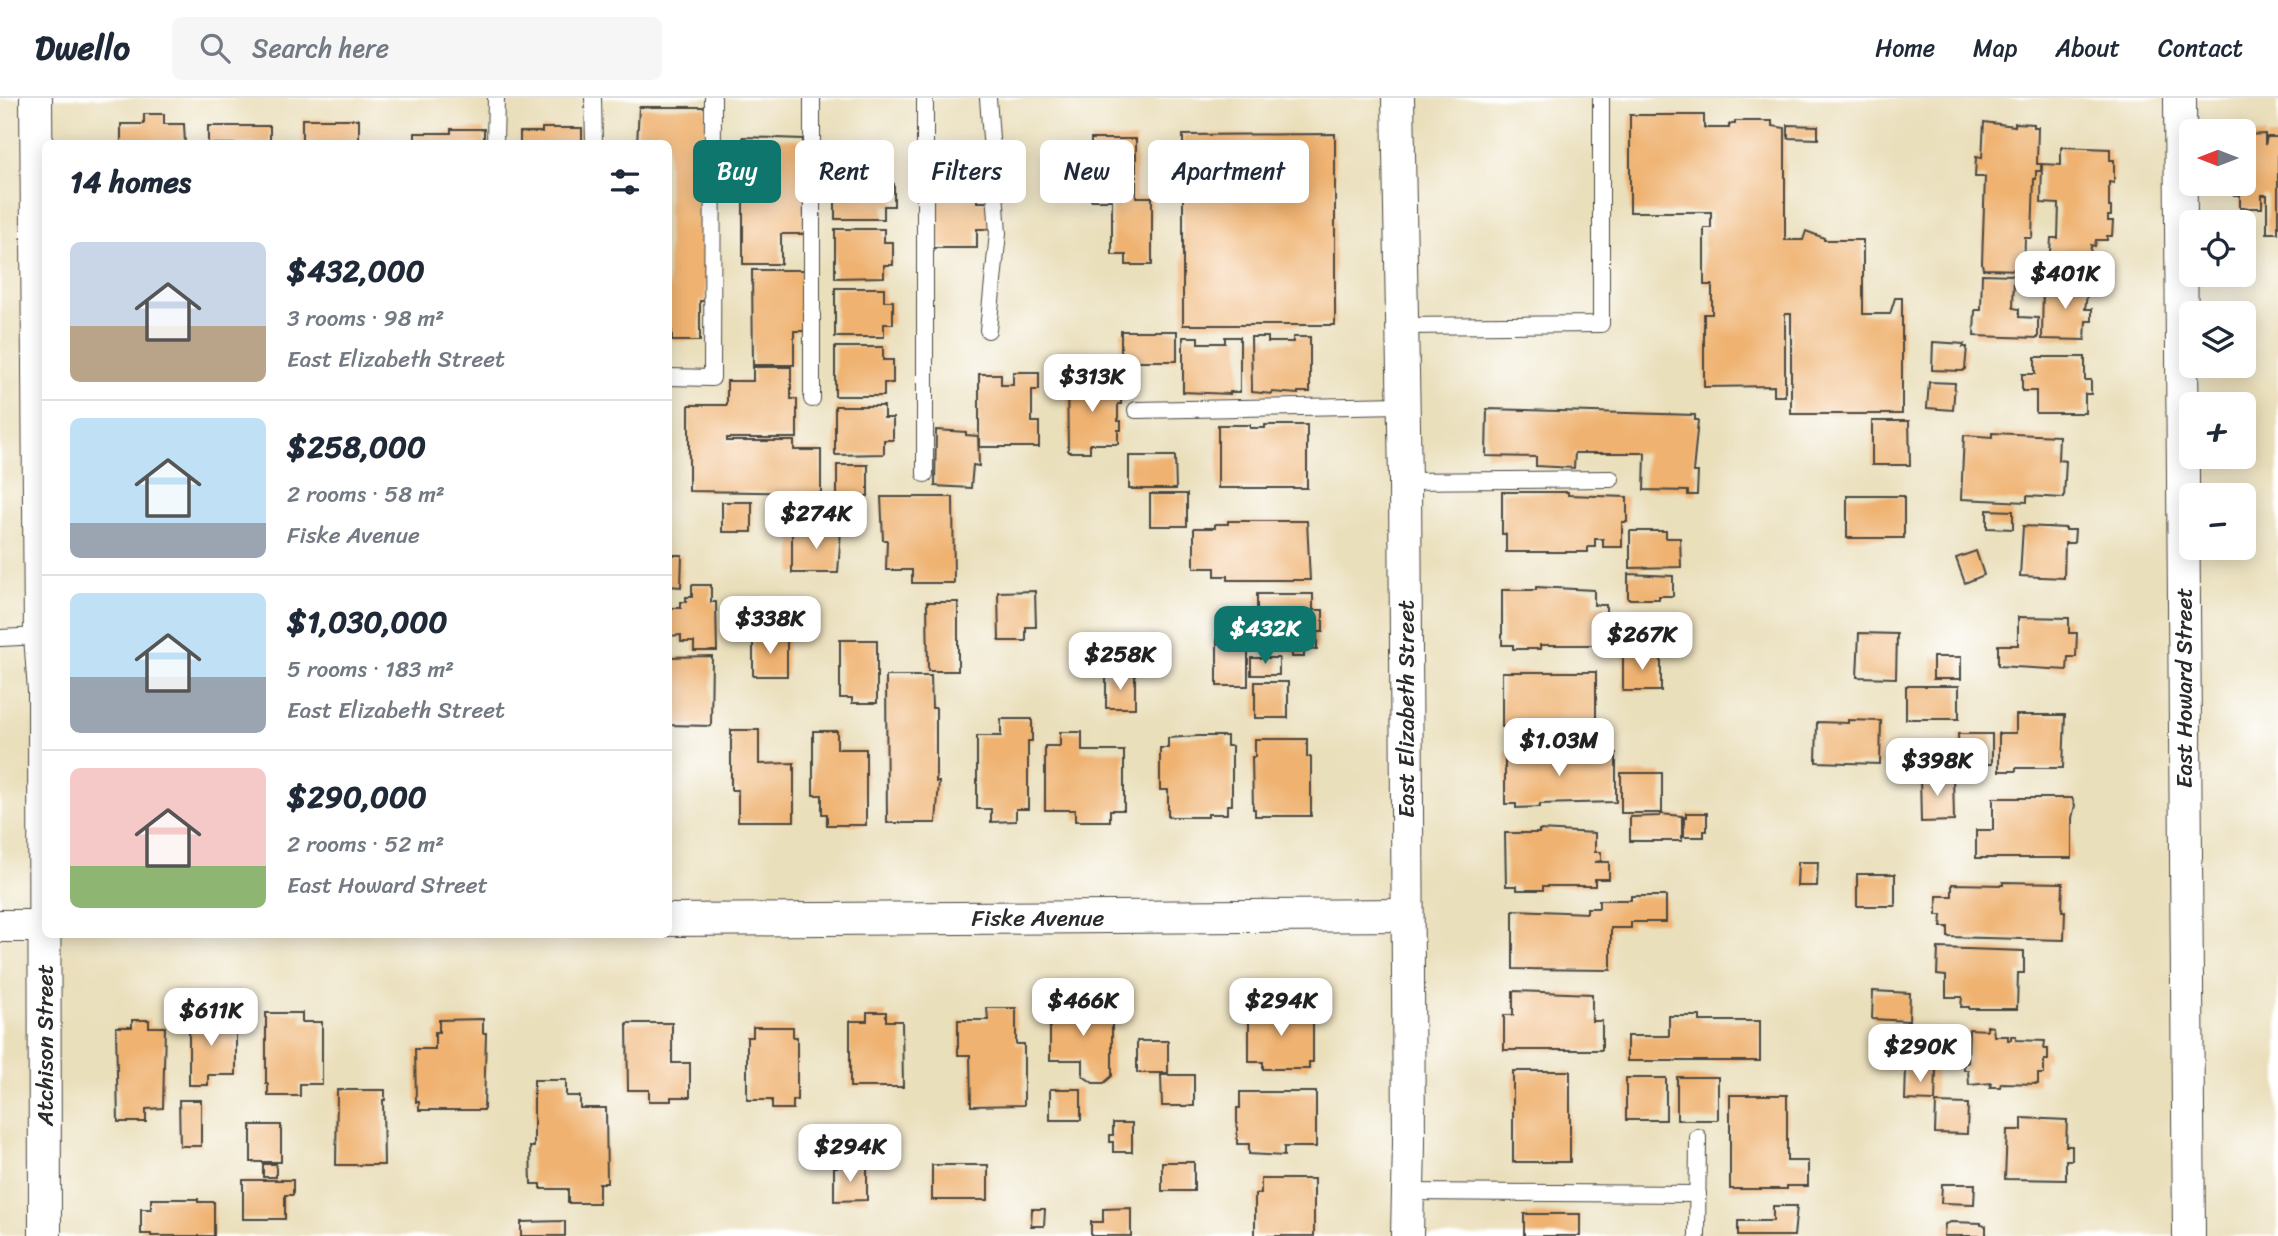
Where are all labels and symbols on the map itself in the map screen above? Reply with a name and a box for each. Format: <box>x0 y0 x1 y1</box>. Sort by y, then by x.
north arrow <box>2179 119 2256 196</box>
pin: $401K <box>2016 252 2114 311</box>
pin: $313K <box>1043 354 1141 414</box>
pin: $274K <box>767 491 865 551</box>
street label: East Howard Street <box>2164 588 2205 788</box>
pin: $338K <box>721 596 819 656</box>
street label: East Elizabeth Street <box>1386 600 1427 818</box>
pin: $432K <box>1216 606 1314 666</box>
pin: $267K <box>1593 612 1691 672</box>
pin: $258K <box>1071 632 1169 692</box>
pin: $1.03M <box>1502 718 1616 778</box>
pin: $398K <box>1888 738 1986 798</box>
street label: Fiske Avenue <box>972 898 1105 939</box>
street label: Atchison Street <box>25 964 66 1127</box>
pin: $466K <box>1034 978 1132 1038</box>
pin: $294K <box>1232 978 1330 1038</box>
pin: $611K <box>162 988 260 1048</box>
pin: $290K <box>1871 1024 1969 1084</box>
pin: $294K <box>801 1124 899 1184</box>

